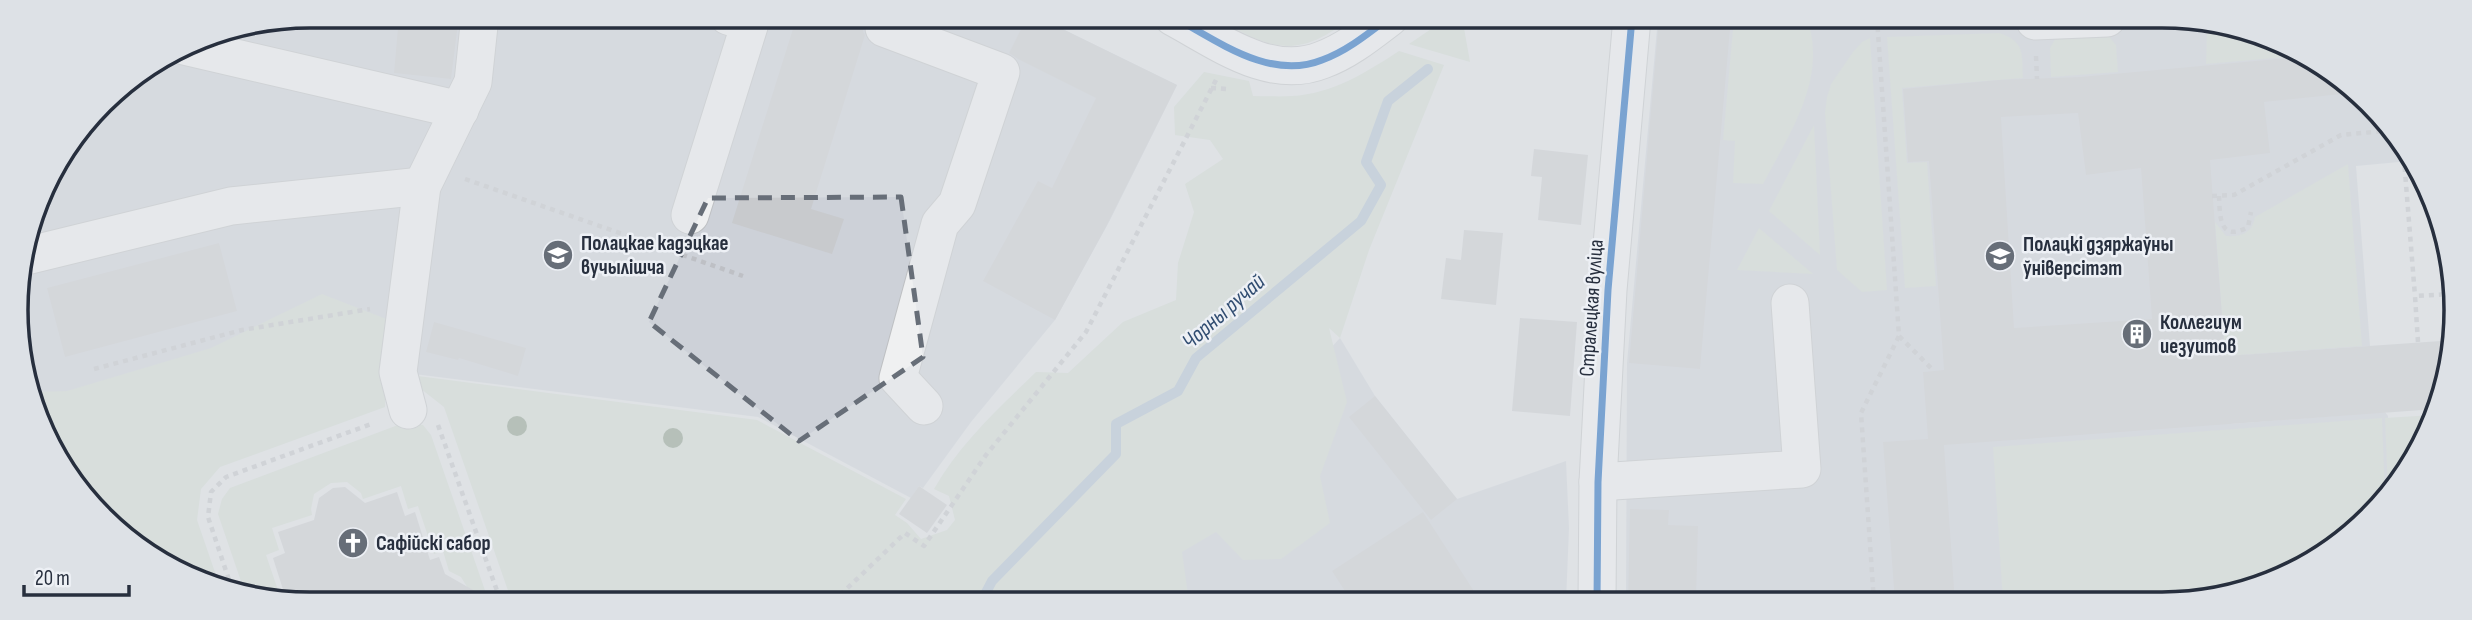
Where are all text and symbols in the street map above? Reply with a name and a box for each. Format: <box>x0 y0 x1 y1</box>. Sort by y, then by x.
place label: Полацкае кадэцкае вучылішча <box>581 231 729 280</box>
place label: Полацкі дзяржаўны ўніверсітэт <box>2023 232 2174 281</box>
school or university icon: Полацкае кадэцкае вучылішча <box>541 238 575 272</box>
street label: Стралецкая вуліца <box>1574 239 1609 378</box>
school or university icon: Полацкі дзяржаўны ўніверсітэт <box>1983 239 2017 273</box>
water label: Чорны ручай <box>1176 268 1271 356</box>
place label: Коллегиум иезуитов <box>2160 310 2242 359</box>
building icon: Коллегиум иезуитов <box>2120 317 2154 351</box>
church icon: Сафійскі сабор <box>336 526 370 560</box>
place label: Сафійскі сабор <box>376 531 491 556</box>
scale bar <box>24 554 130 598</box>
text: 20 m <box>35 566 70 591</box>

